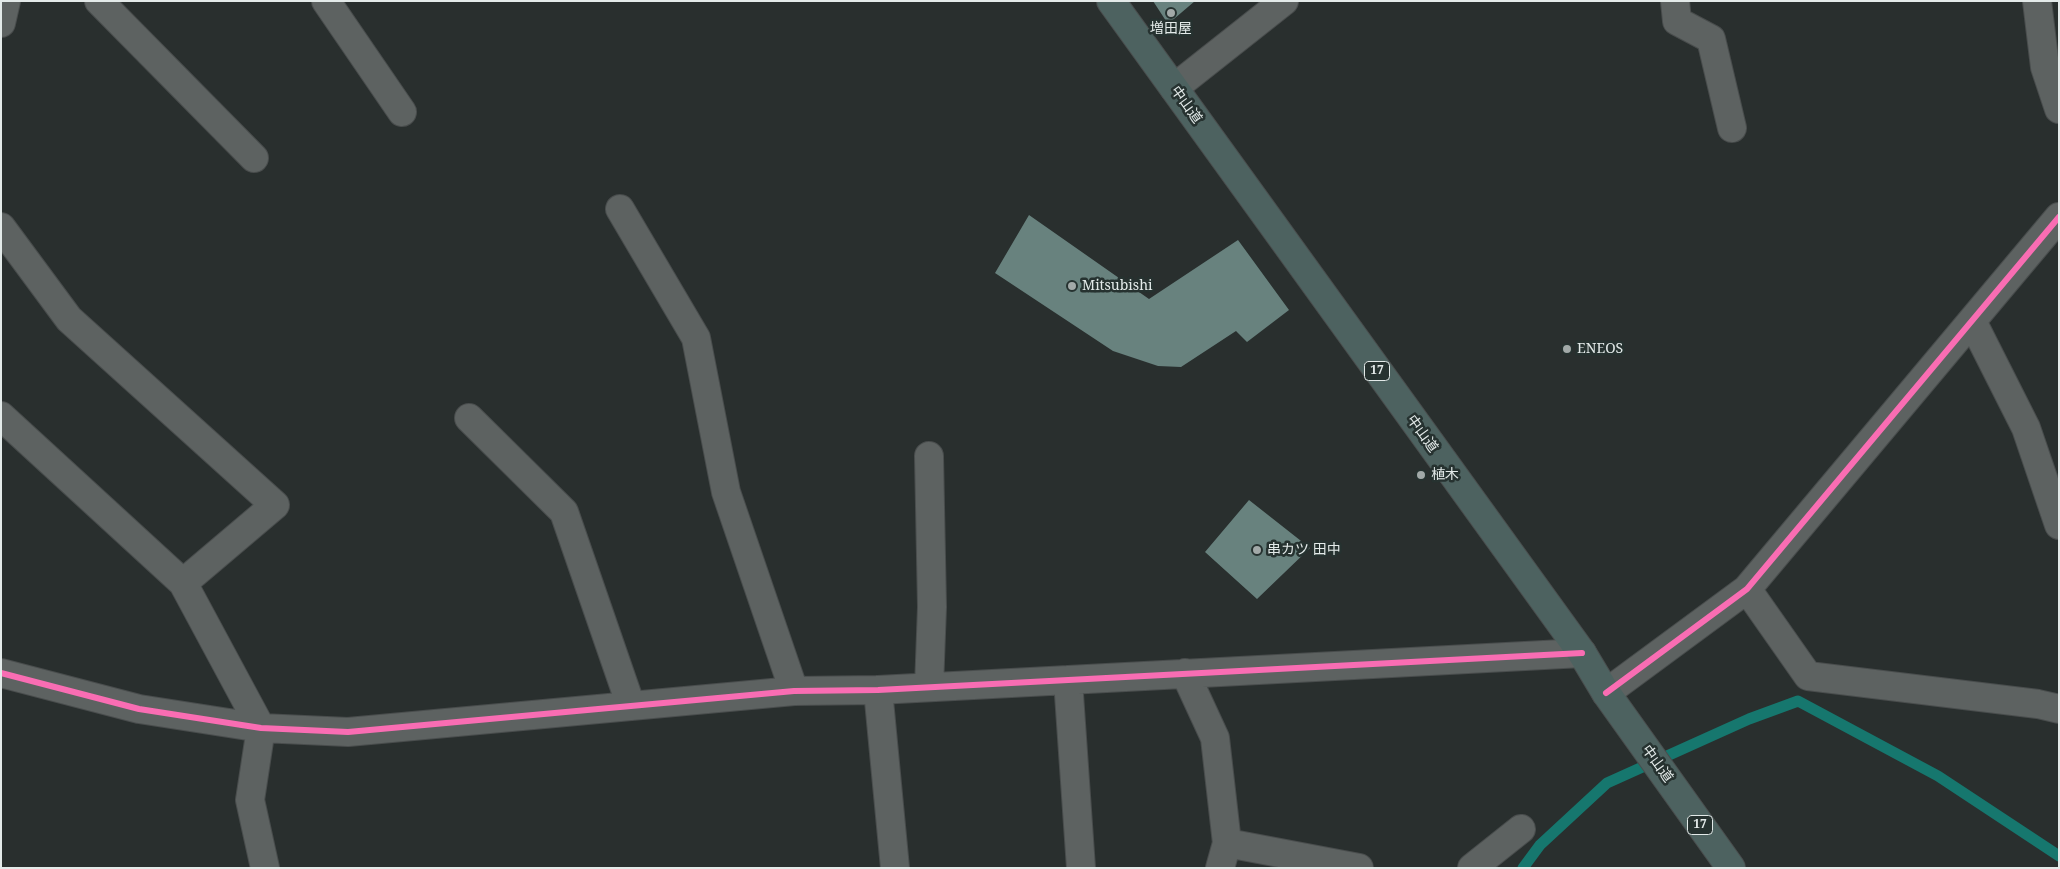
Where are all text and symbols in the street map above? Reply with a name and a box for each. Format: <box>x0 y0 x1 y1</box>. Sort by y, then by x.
marker: 増田屋 <box>1165 7 1177 19</box>
place label: 増田屋 <box>1150 21 1192 37</box>
street label: 中山道 <box>1167 83 1205 127</box>
place label: Mitsubishi <box>1082 278 1153 294</box>
marker: Mitsubishi <box>1066 280 1078 292</box>
place label: ENEOS <box>1577 341 1623 357</box>
marker: ENEOS <box>1561 343 1573 355</box>
road number: 17 <box>1364 362 1390 381</box>
street label: 中山道 <box>1403 412 1441 456</box>
place label: 植木 <box>1431 467 1459 483</box>
marker: 植木 <box>1415 469 1427 481</box>
place label: 串カツ 田中 <box>1267 542 1341 558</box>
marker: 串カツ 田中 <box>1251 544 1263 556</box>
street label: 中山道 <box>1638 742 1676 786</box>
road number: 17 <box>1688 816 1712 834</box>

